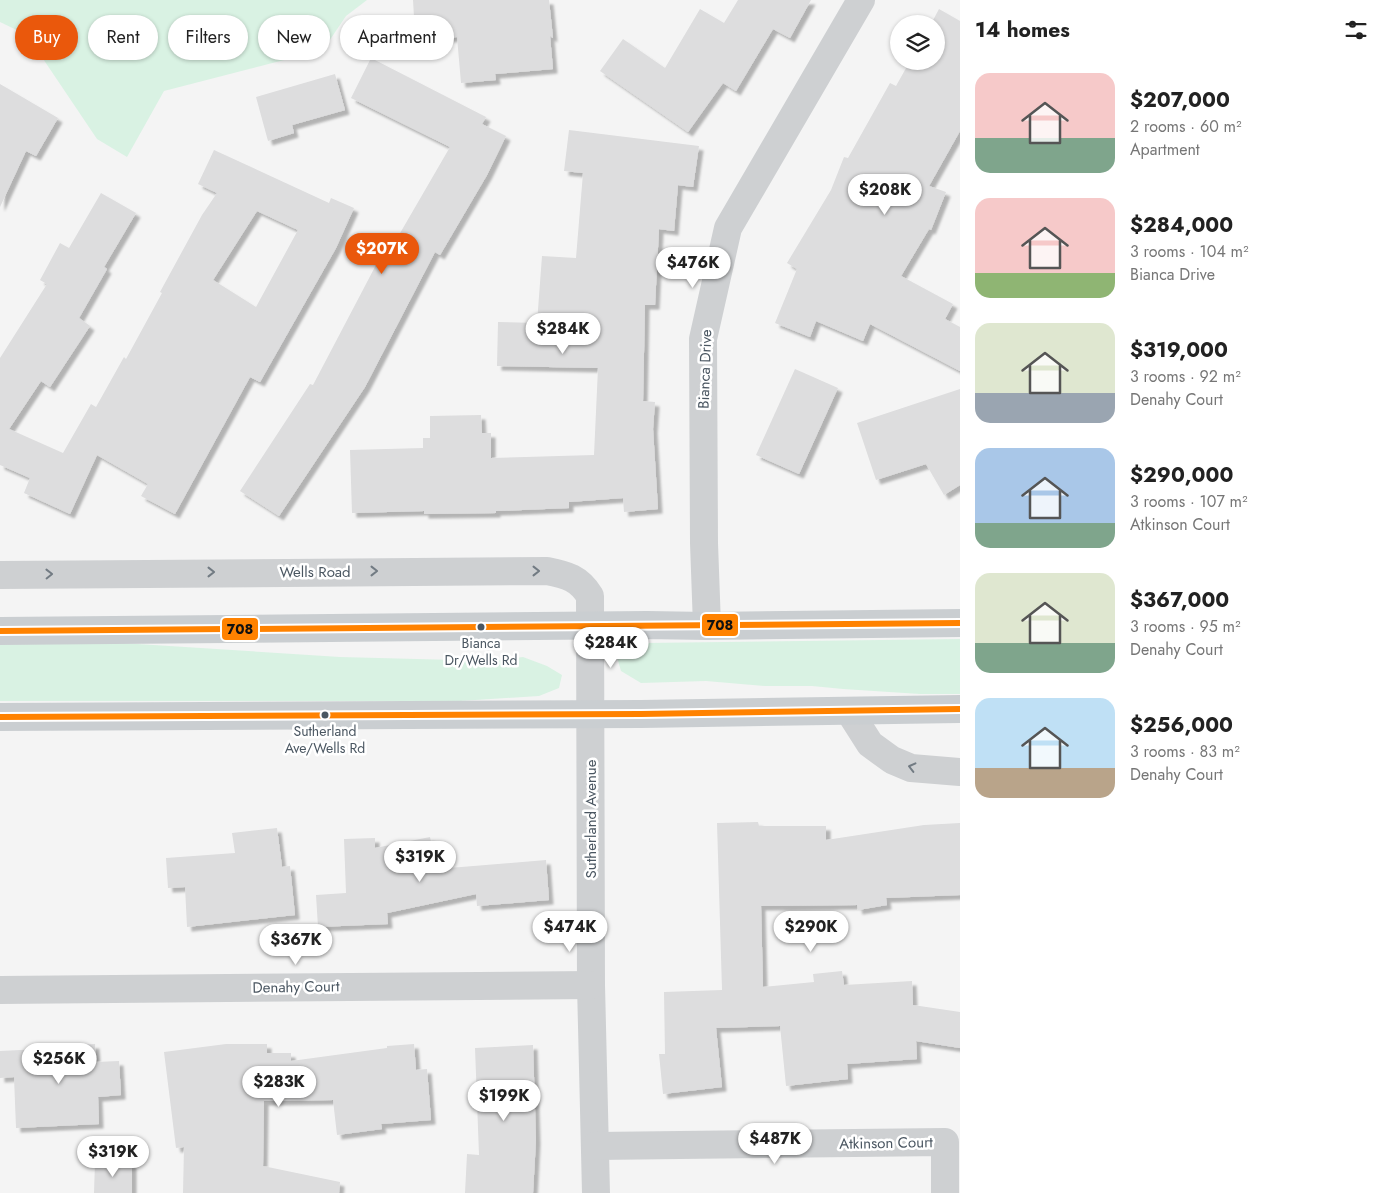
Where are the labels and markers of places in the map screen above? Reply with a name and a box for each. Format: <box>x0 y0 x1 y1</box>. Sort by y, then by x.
pin: $208K <box>850 174 920 216</box>
pin: $207K <box>347 232 417 275</box>
pin: $476K <box>658 246 728 289</box>
pin: $284K <box>528 312 598 355</box>
marker: Bianca Dr/Wells Rd <box>476 622 486 632</box>
pin: $284K <box>576 626 646 669</box>
place label: Bianca Dr/Wells Rd <box>444 633 518 670</box>
marker: Sutherland Ave/Wells Rd <box>320 710 330 720</box>
place label: Sutherland Ave/Wells Rd <box>285 721 365 758</box>
pin: $319K <box>385 840 455 883</box>
pin: $474K <box>535 910 605 953</box>
pin: $290K <box>776 910 846 953</box>
pin: $367K <box>261 924 331 966</box>
pin: $256K <box>24 1042 94 1085</box>
pin: $283K <box>244 1066 314 1108</box>
pin: $199K <box>469 1080 539 1122</box>
pin: $487K <box>740 1122 810 1165</box>
pin: $319K <box>78 1136 148 1178</box>

